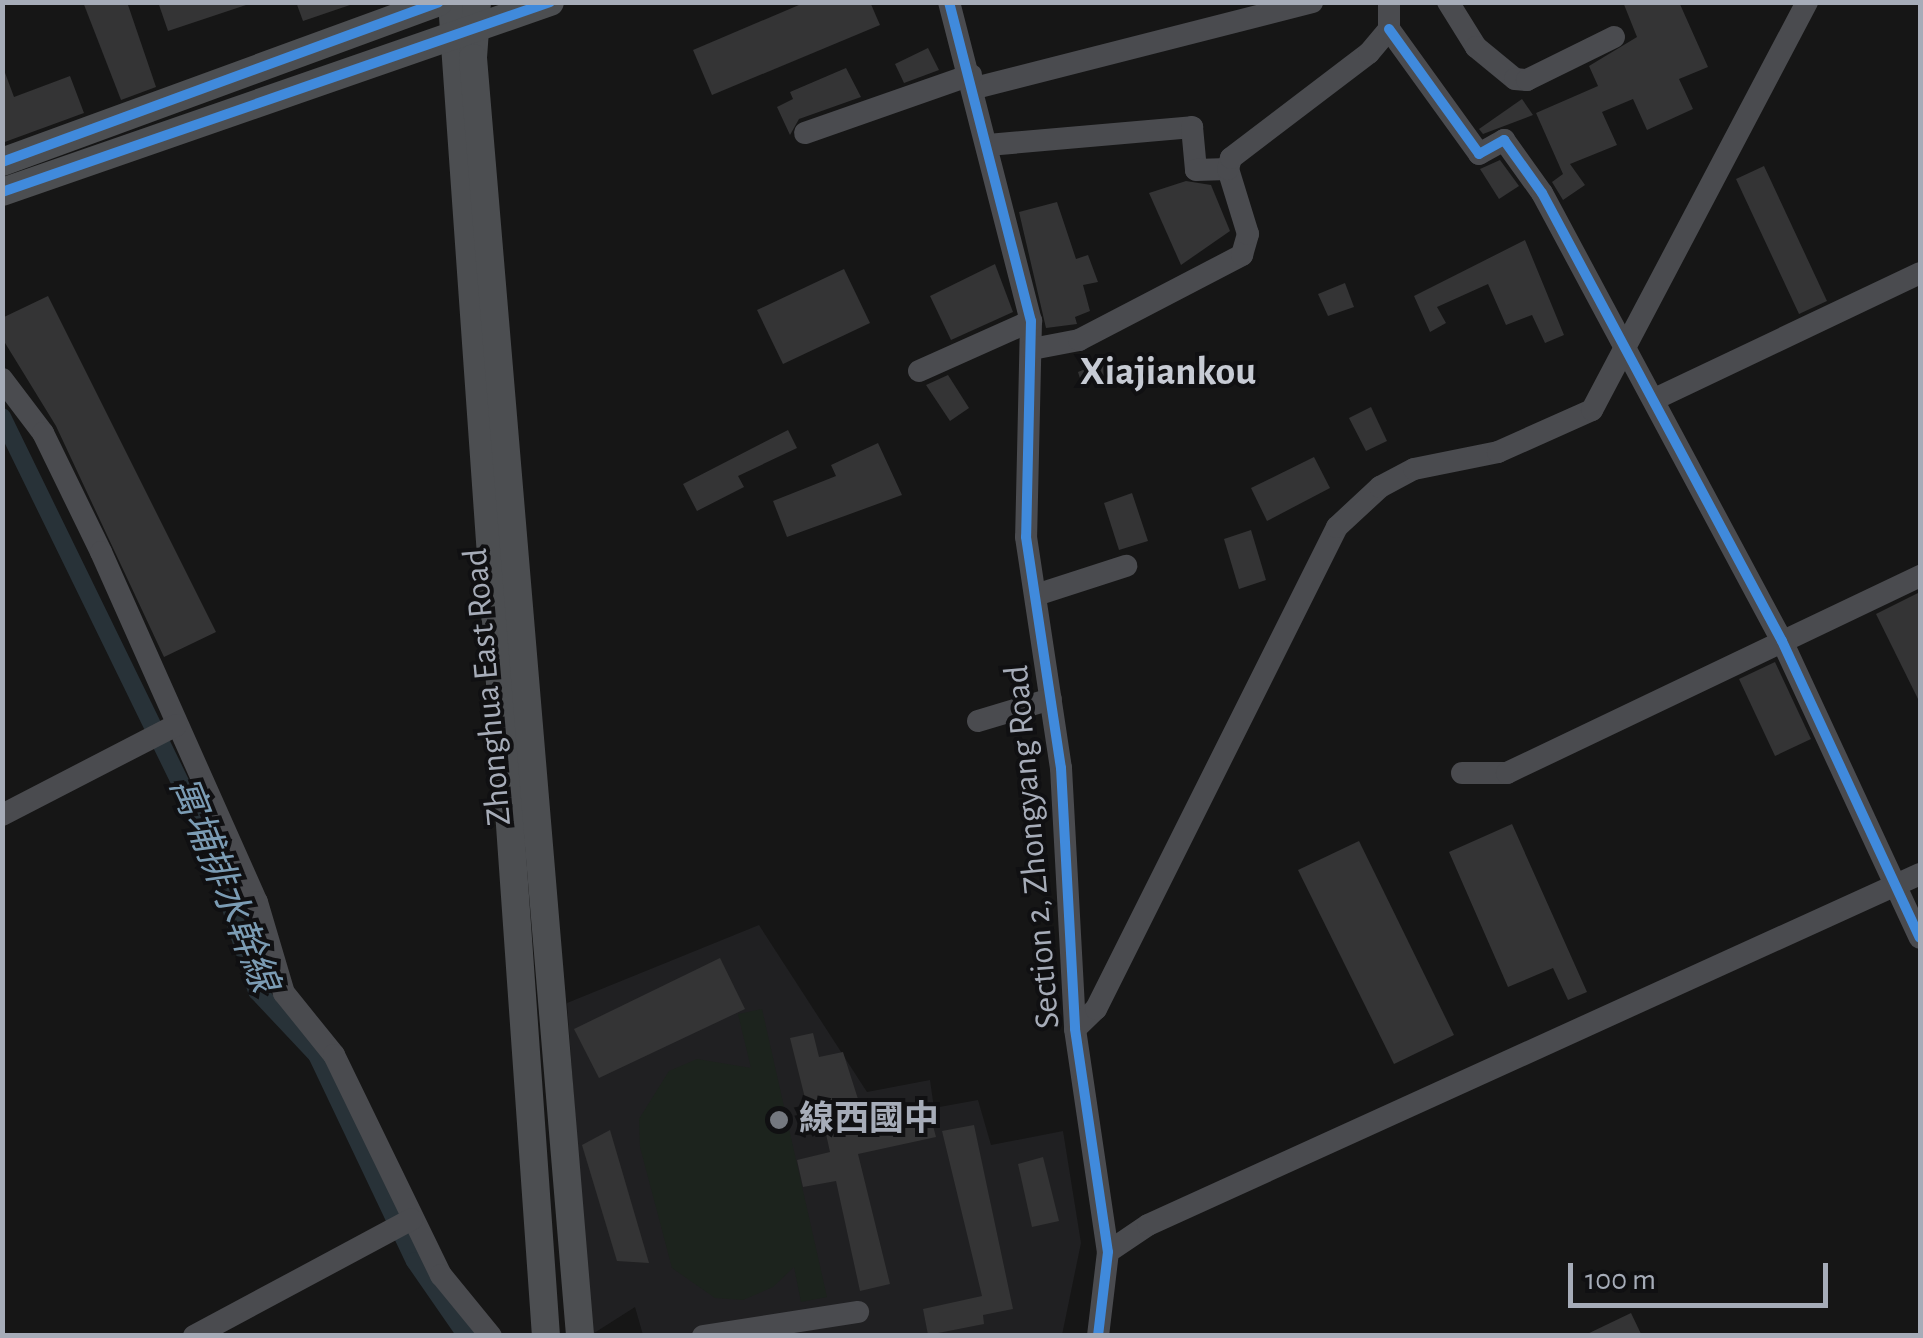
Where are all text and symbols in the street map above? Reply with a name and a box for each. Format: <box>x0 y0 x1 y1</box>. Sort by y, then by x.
district label: Xiajiankou <box>1080 348 1256 396</box>
street label: Zhonghua East Road <box>455 546 521 828</box>
street label: Section 2, Zhongyang Road <box>996 663 1070 1031</box>
water label: 寓埔排水幹線 <box>158 771 286 999</box>
place label: 線西國中 <box>799 1099 939 1141</box>
marker: 線西國中 <box>768 1109 790 1131</box>
scale bar <box>1573 1243 1833 1305</box>
text: 100 m <box>1585 1265 1656 1295</box>

